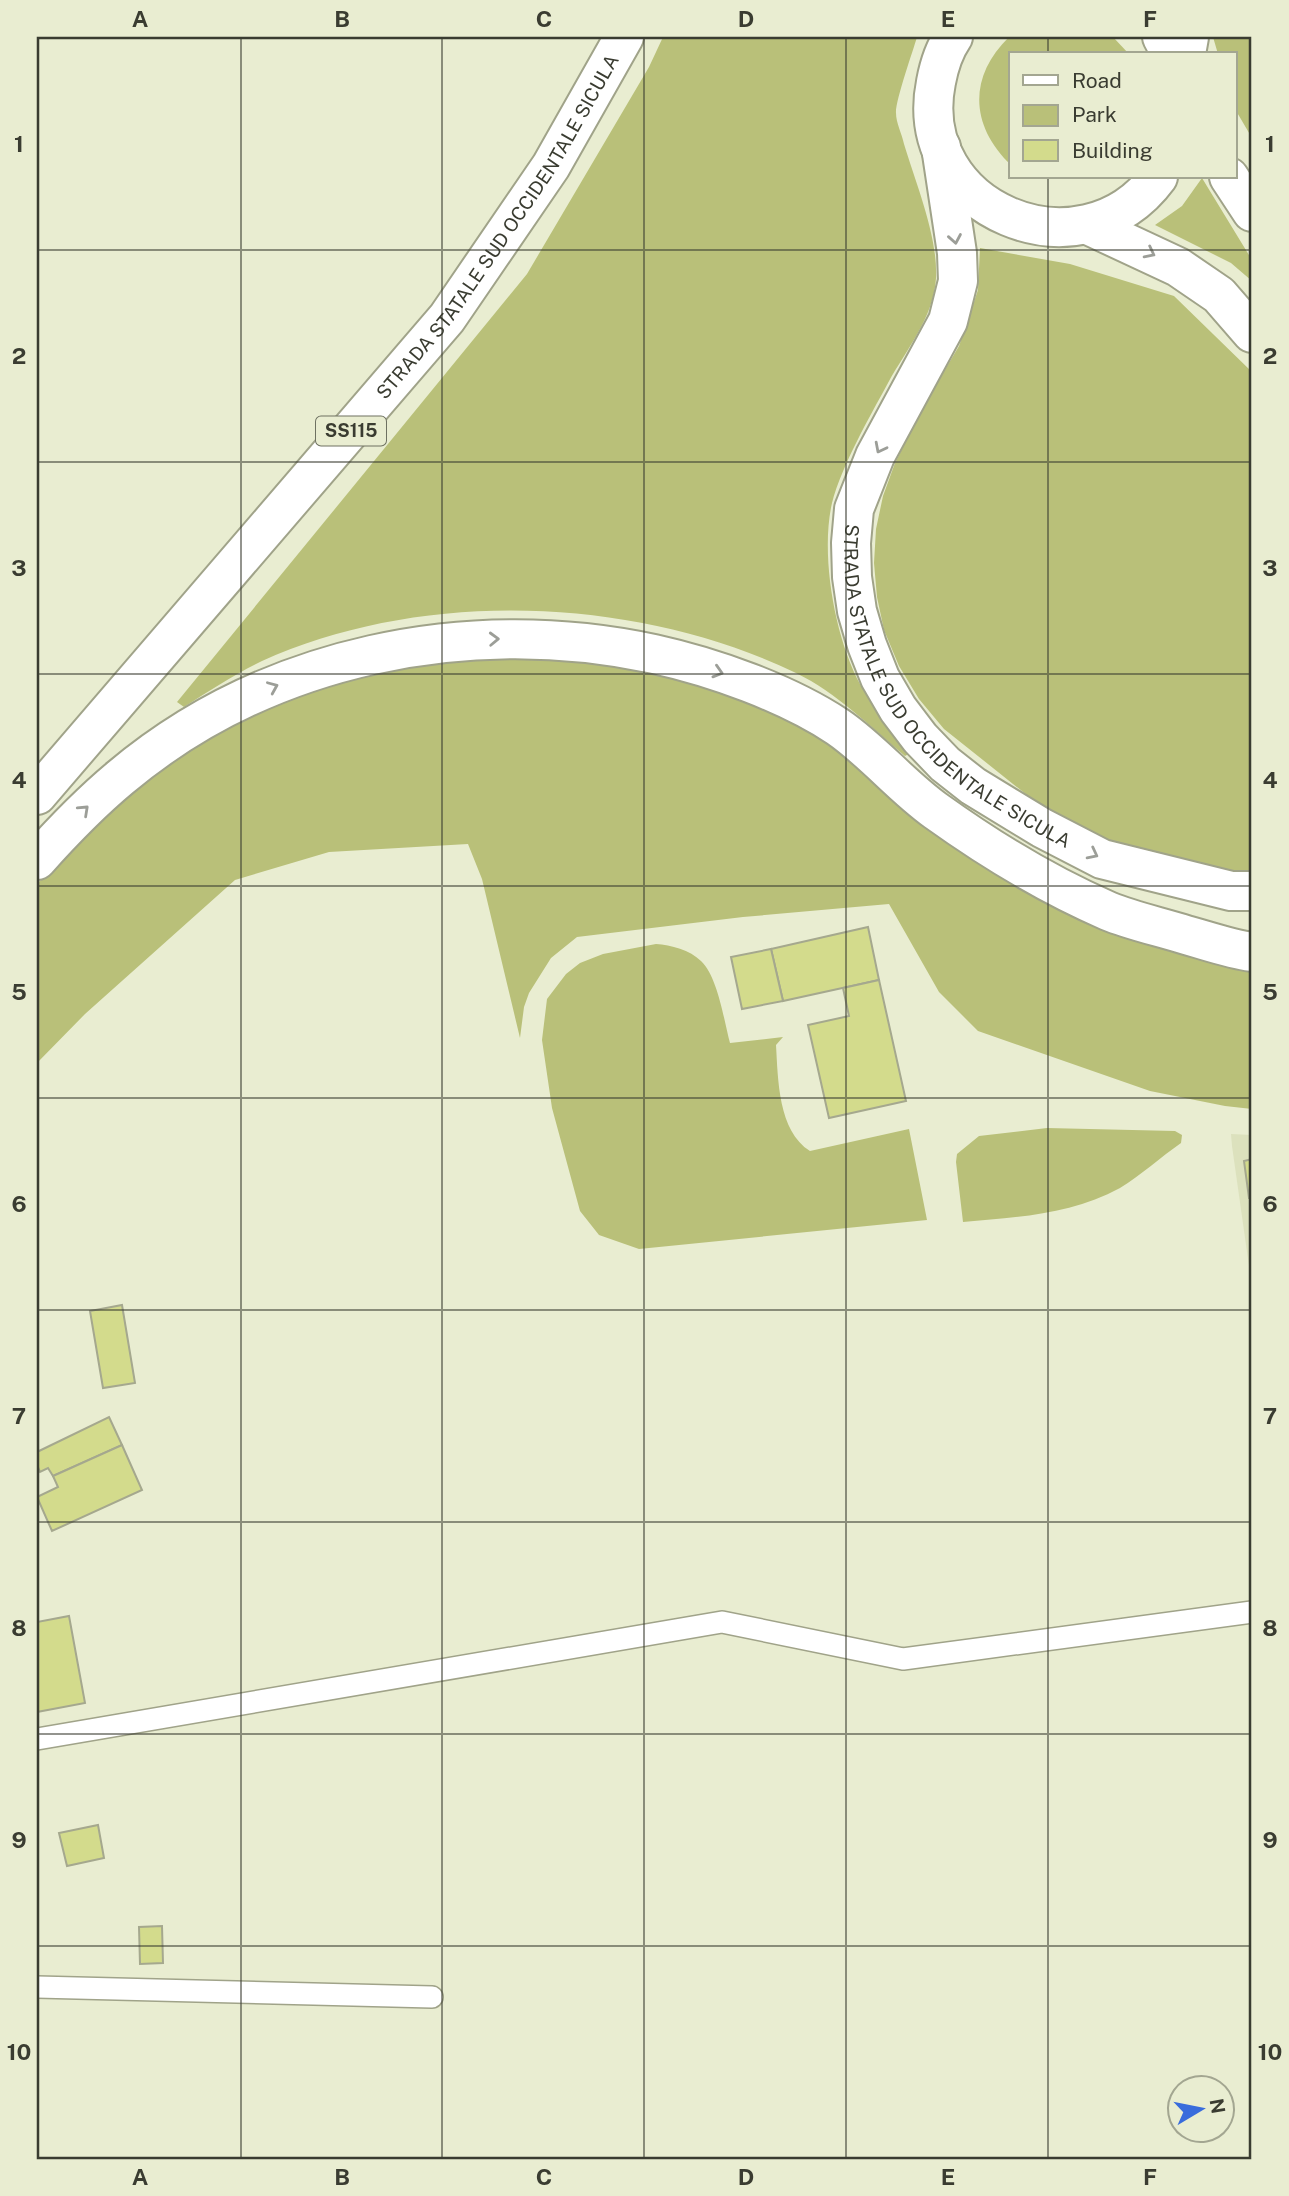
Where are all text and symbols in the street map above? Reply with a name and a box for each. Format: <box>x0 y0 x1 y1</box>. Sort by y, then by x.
text: A <box>132 5 149 32</box>
text: B <box>334 5 350 32</box>
text: C <box>536 5 552 32</box>
text: D <box>738 5 754 32</box>
text: E <box>941 5 955 32</box>
text: F <box>1143 5 1157 32</box>
street label: STRADA STATALE SUD OCCIDENTALE SICULA <box>372 50 623 403</box>
legend <box>1009 52 1236 178</box>
text: Road <box>1072 68 1122 93</box>
text: Park <box>1072 102 1117 127</box>
text: 1 <box>14 130 24 157</box>
text: 1 <box>1265 130 1275 157</box>
text: Building <box>1072 138 1153 163</box>
one-way arrow <box>947 233 962 245</box>
one-way arrow <box>1143 244 1155 258</box>
text: 2 <box>12 342 26 369</box>
text: 2 <box>1263 342 1277 369</box>
road number: SS115 <box>316 416 386 446</box>
one-way arrow <box>874 441 888 453</box>
street label: STRADA STATALE SUD OCCIDENTALE SICULA <box>840 523 1074 852</box>
text: 3 <box>11 554 27 581</box>
text: 3 <box>1262 554 1278 581</box>
one-way arrow <box>489 632 500 647</box>
one-way arrow <box>711 664 724 678</box>
one-way arrow <box>266 681 279 695</box>
text: 4 <box>11 766 27 793</box>
text: 4 <box>1262 766 1278 793</box>
one-way arrow <box>76 806 89 818</box>
one-way arrow <box>1085 846 1098 860</box>
text: 5 <box>11 978 27 1005</box>
text: 5 <box>1262 978 1278 1005</box>
text: 6 <box>11 1190 27 1217</box>
text: 6 <box>1262 1190 1278 1217</box>
text: 7 <box>12 1402 26 1429</box>
text: 7 <box>1263 1402 1277 1429</box>
text: 8 <box>11 1614 27 1641</box>
text: 8 <box>1262 1614 1278 1641</box>
text: 9 <box>11 1826 27 1853</box>
text: 9 <box>1262 1826 1278 1853</box>
text: 10 <box>7 2038 31 2065</box>
text: 10 <box>1258 2038 1282 2065</box>
north arrow <box>1166 2074 1236 2144</box>
text: N <box>1206 2097 1230 2115</box>
text: A <box>132 2163 149 2190</box>
text: B <box>334 2163 350 2190</box>
text: C <box>536 2163 552 2190</box>
text: D <box>738 2163 754 2190</box>
text: E <box>941 2163 955 2190</box>
text: F <box>1143 2163 1157 2190</box>

